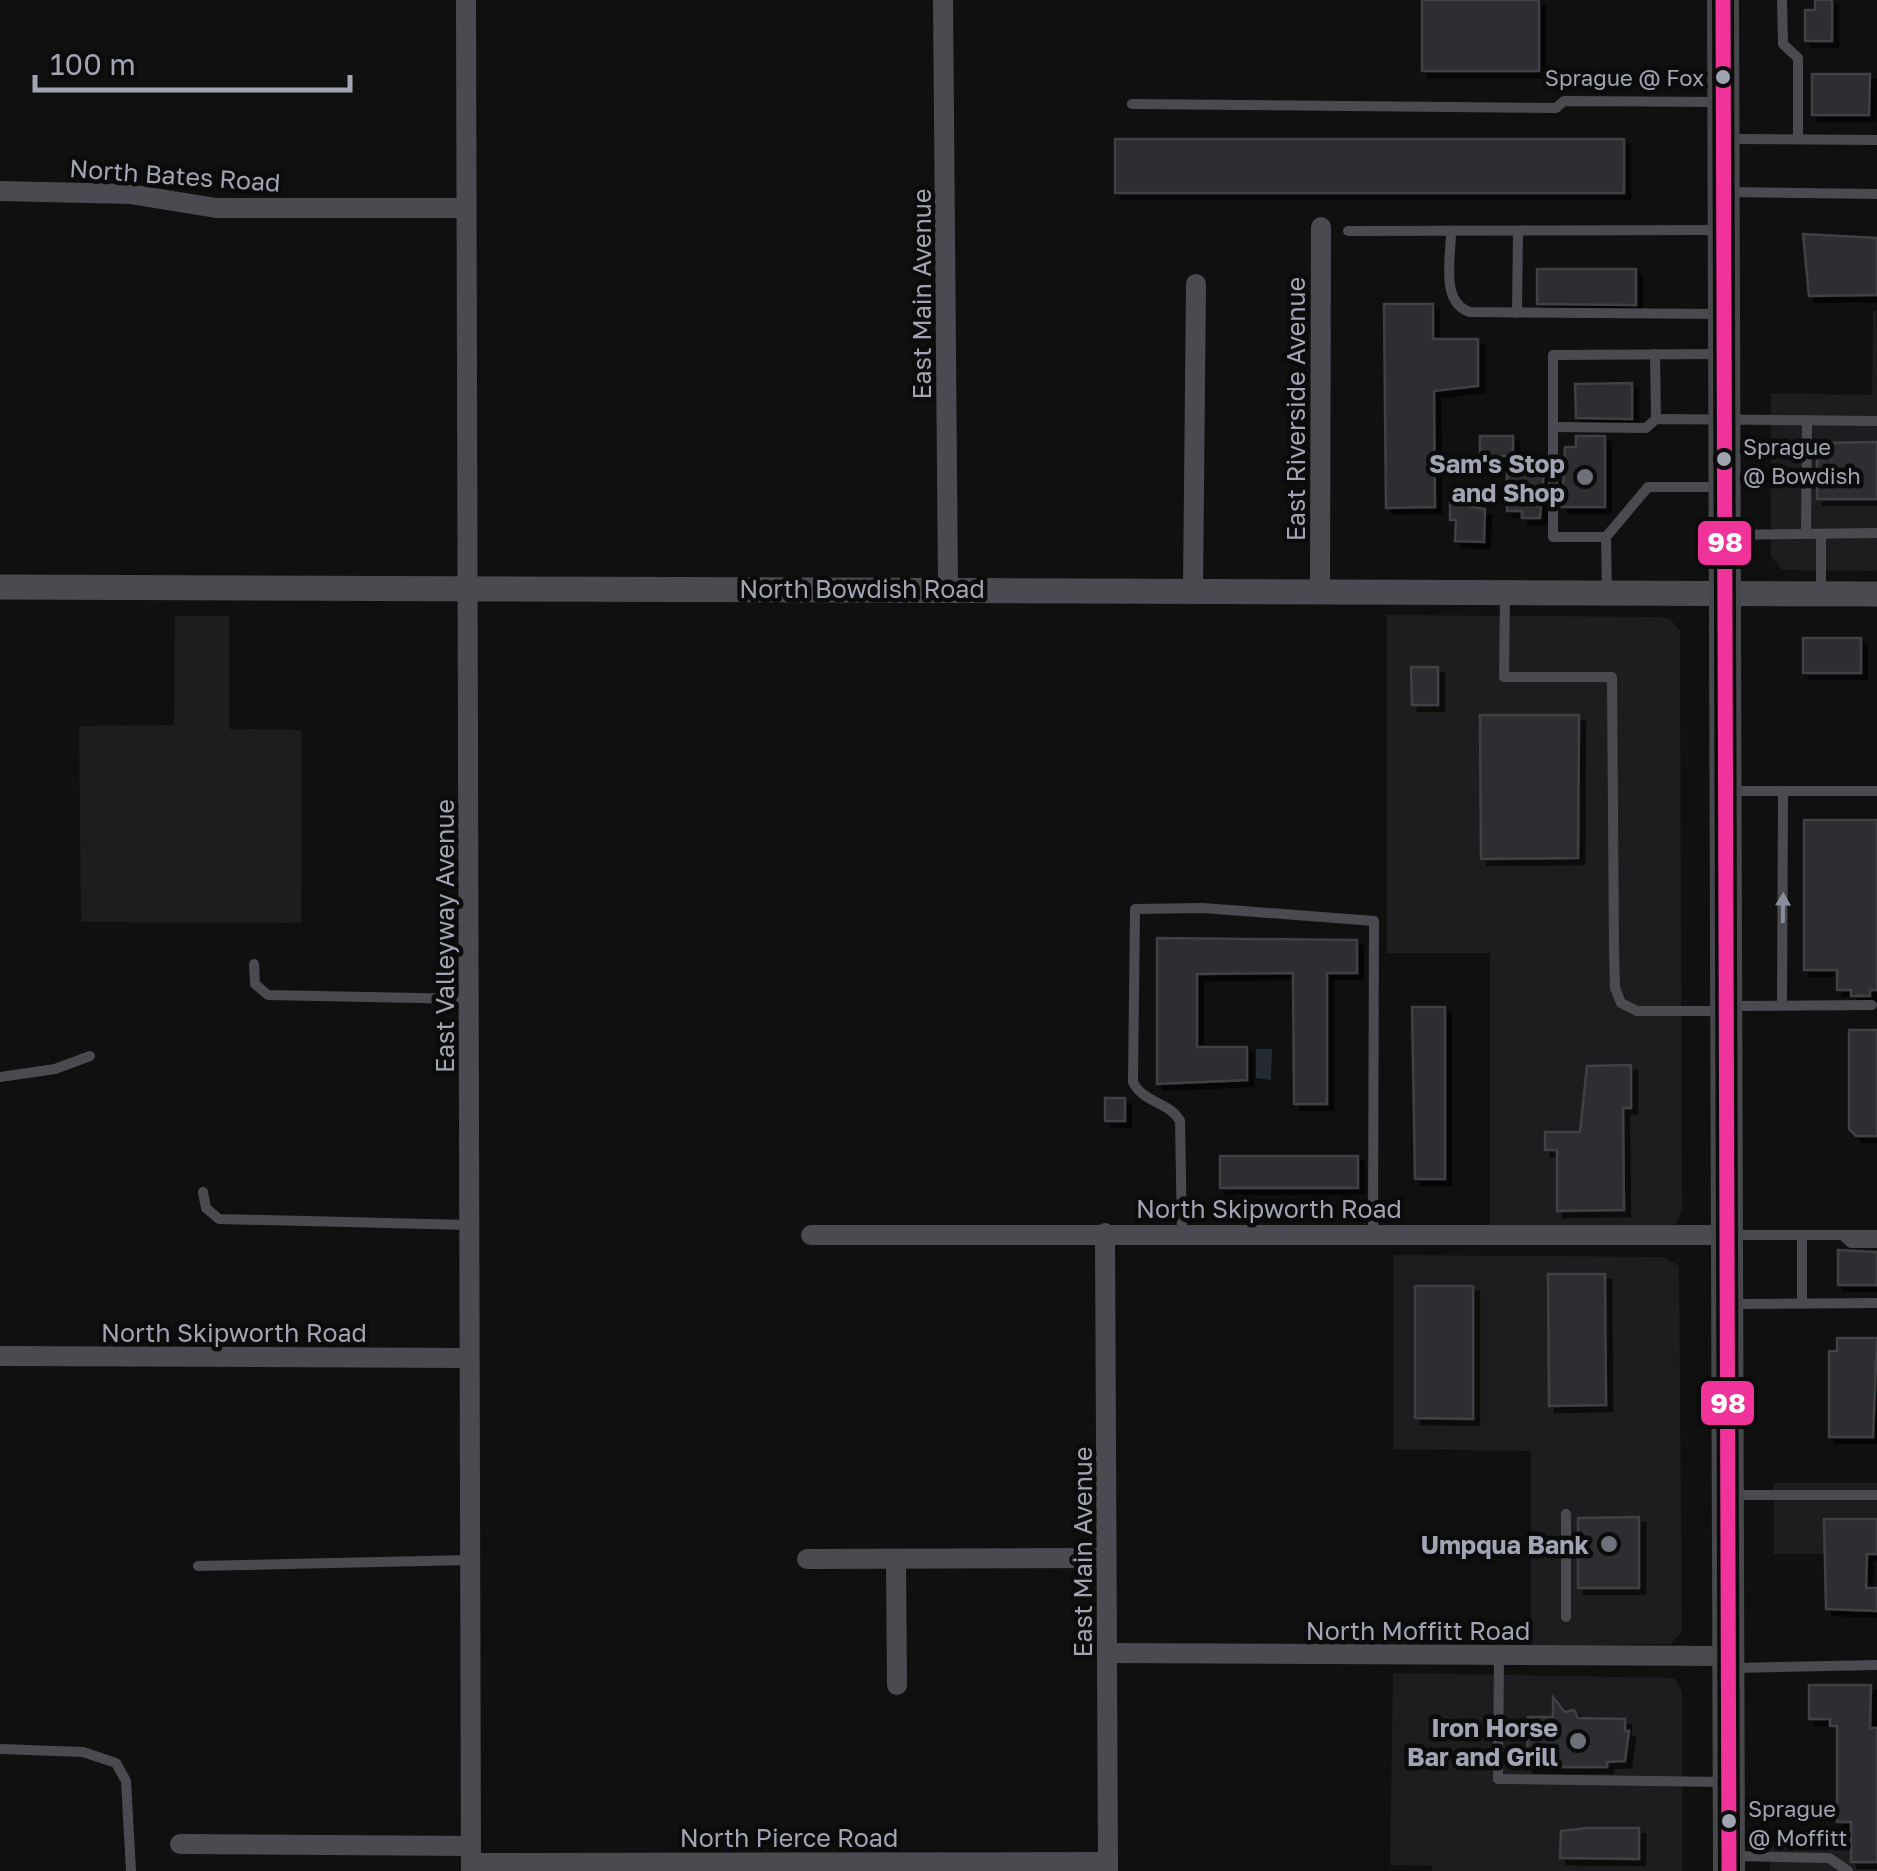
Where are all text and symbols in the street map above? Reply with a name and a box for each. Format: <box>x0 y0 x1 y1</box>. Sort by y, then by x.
scale bar <box>35 30 350 92</box>
text: 100 m <box>50 46 136 82</box>
place label: Sprague @ Fox <box>1545 64 1704 91</box>
marker: Sprague @ Fox <box>1713 67 1733 87</box>
street label: North Bates Road <box>68 152 282 198</box>
street label: East Main Avenue <box>906 189 937 399</box>
street label: East Riverside Avenue <box>1280 277 1311 541</box>
place label: Sprague @ Bowdish <box>1743 433 1861 489</box>
place label: Sam's Stop and Shop <box>1429 448 1565 508</box>
marker: Sprague @ Bowdish <box>1714 449 1734 469</box>
marker: Sam's Stop and Shop <box>1574 466 1596 488</box>
line badge: 98 <box>1696 519 1753 567</box>
text: 98 <box>1707 525 1743 558</box>
street label: North Bowdish Road <box>739 573 985 604</box>
street label: East Valleyway Avenue <box>429 799 460 1073</box>
one-way arrow <box>1775 891 1791 923</box>
street label: North Skipworth Road <box>1136 1193 1402 1224</box>
street label: North Skipworth Road <box>101 1317 367 1348</box>
line badge: 98 <box>1699 1379 1756 1427</box>
text: 98 <box>1710 1386 1746 1419</box>
street label: East Main Avenue <box>1067 1447 1098 1657</box>
place label: Umpqua Bank <box>1421 1529 1589 1560</box>
marker: Umpqua Bank <box>1598 1533 1620 1555</box>
street label: North Moffitt Road <box>1306 1615 1530 1646</box>
place label: Iron Horse Bar and Grill <box>1407 1712 1558 1772</box>
marker: Iron Horse Bar and Grill <box>1567 1730 1589 1752</box>
place label: Sprague @ Moffitt <box>1748 1795 1847 1851</box>
marker: Sprague @ Moffitt <box>1719 1811 1739 1831</box>
street label: North Pierce Road <box>680 1822 898 1853</box>

